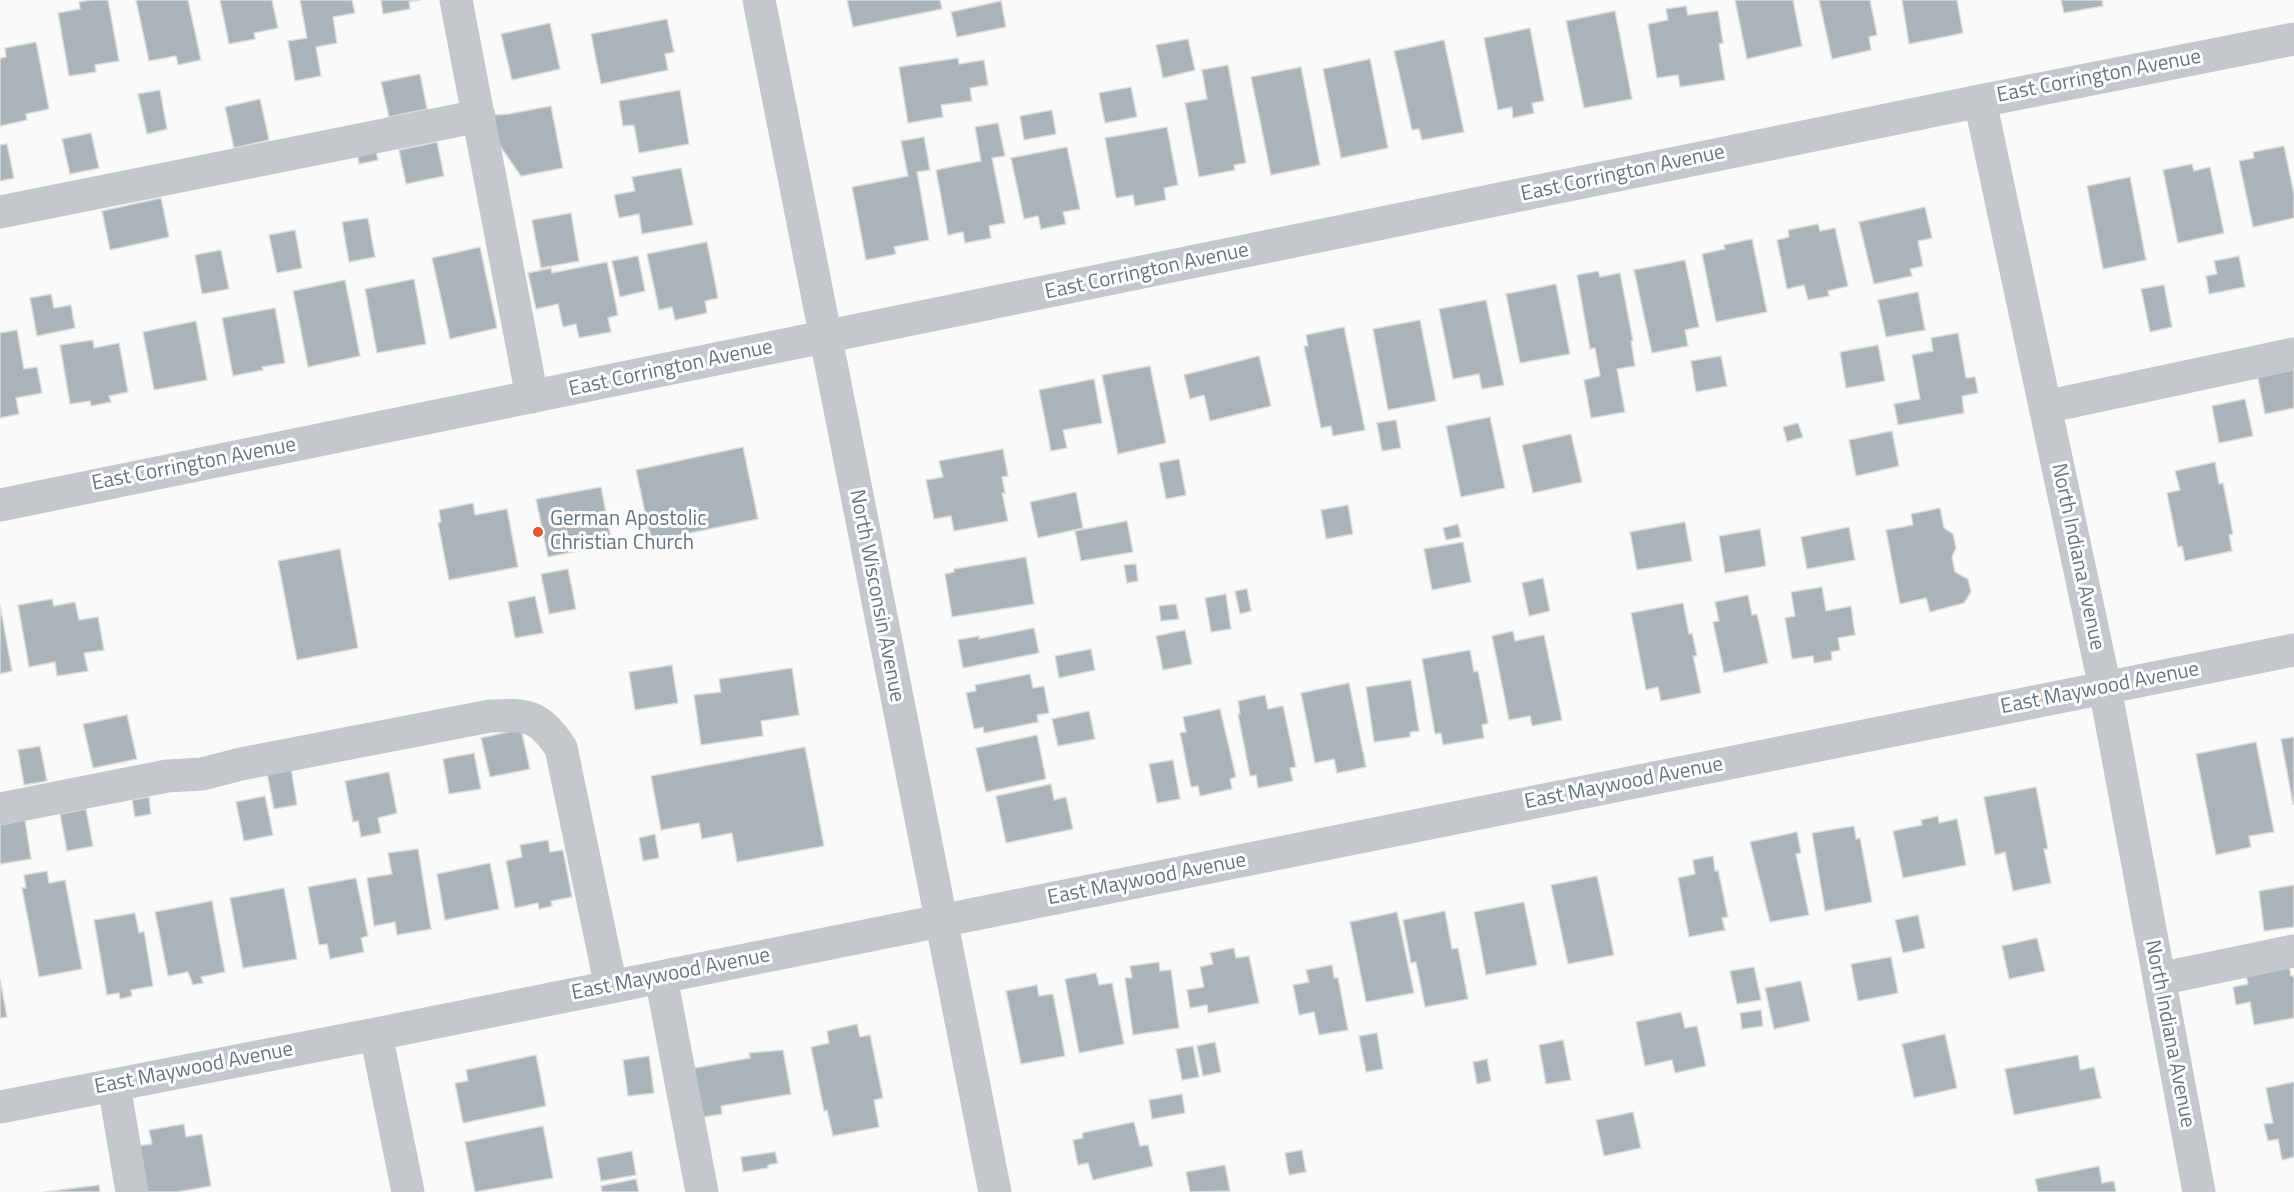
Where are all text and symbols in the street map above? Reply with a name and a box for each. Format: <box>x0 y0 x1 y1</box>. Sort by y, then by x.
street label: East Corrington Avenue <box>1995 45 2203 109</box>
street label: East Corrington Avenue <box>1519 140 1727 208</box>
street label: East Corrington Avenue <box>1043 238 1251 306</box>
street label: East Corrington Avenue <box>567 335 775 403</box>
street label: East Corrington Avenue <box>90 433 298 497</box>
street label: North Indiana Avenue <box>2045 461 2109 653</box>
street label: North Wisconsin Avenue <box>843 488 909 704</box>
place label: German Apostolic Christian Church <box>550 507 706 557</box>
marker: German Apostolic Christian Church <box>531 525 545 539</box>
street label: East Maywood Avenue <box>1999 657 2201 721</box>
street label: East Maywood Avenue <box>1523 752 1725 816</box>
street label: East Maywood Avenue <box>1046 848 1248 912</box>
street label: North Indiana Avenue <box>2138 938 2200 1130</box>
street label: East Maywood Avenue <box>570 943 772 1007</box>
street label: East Maywood Avenue <box>93 1037 295 1101</box>

